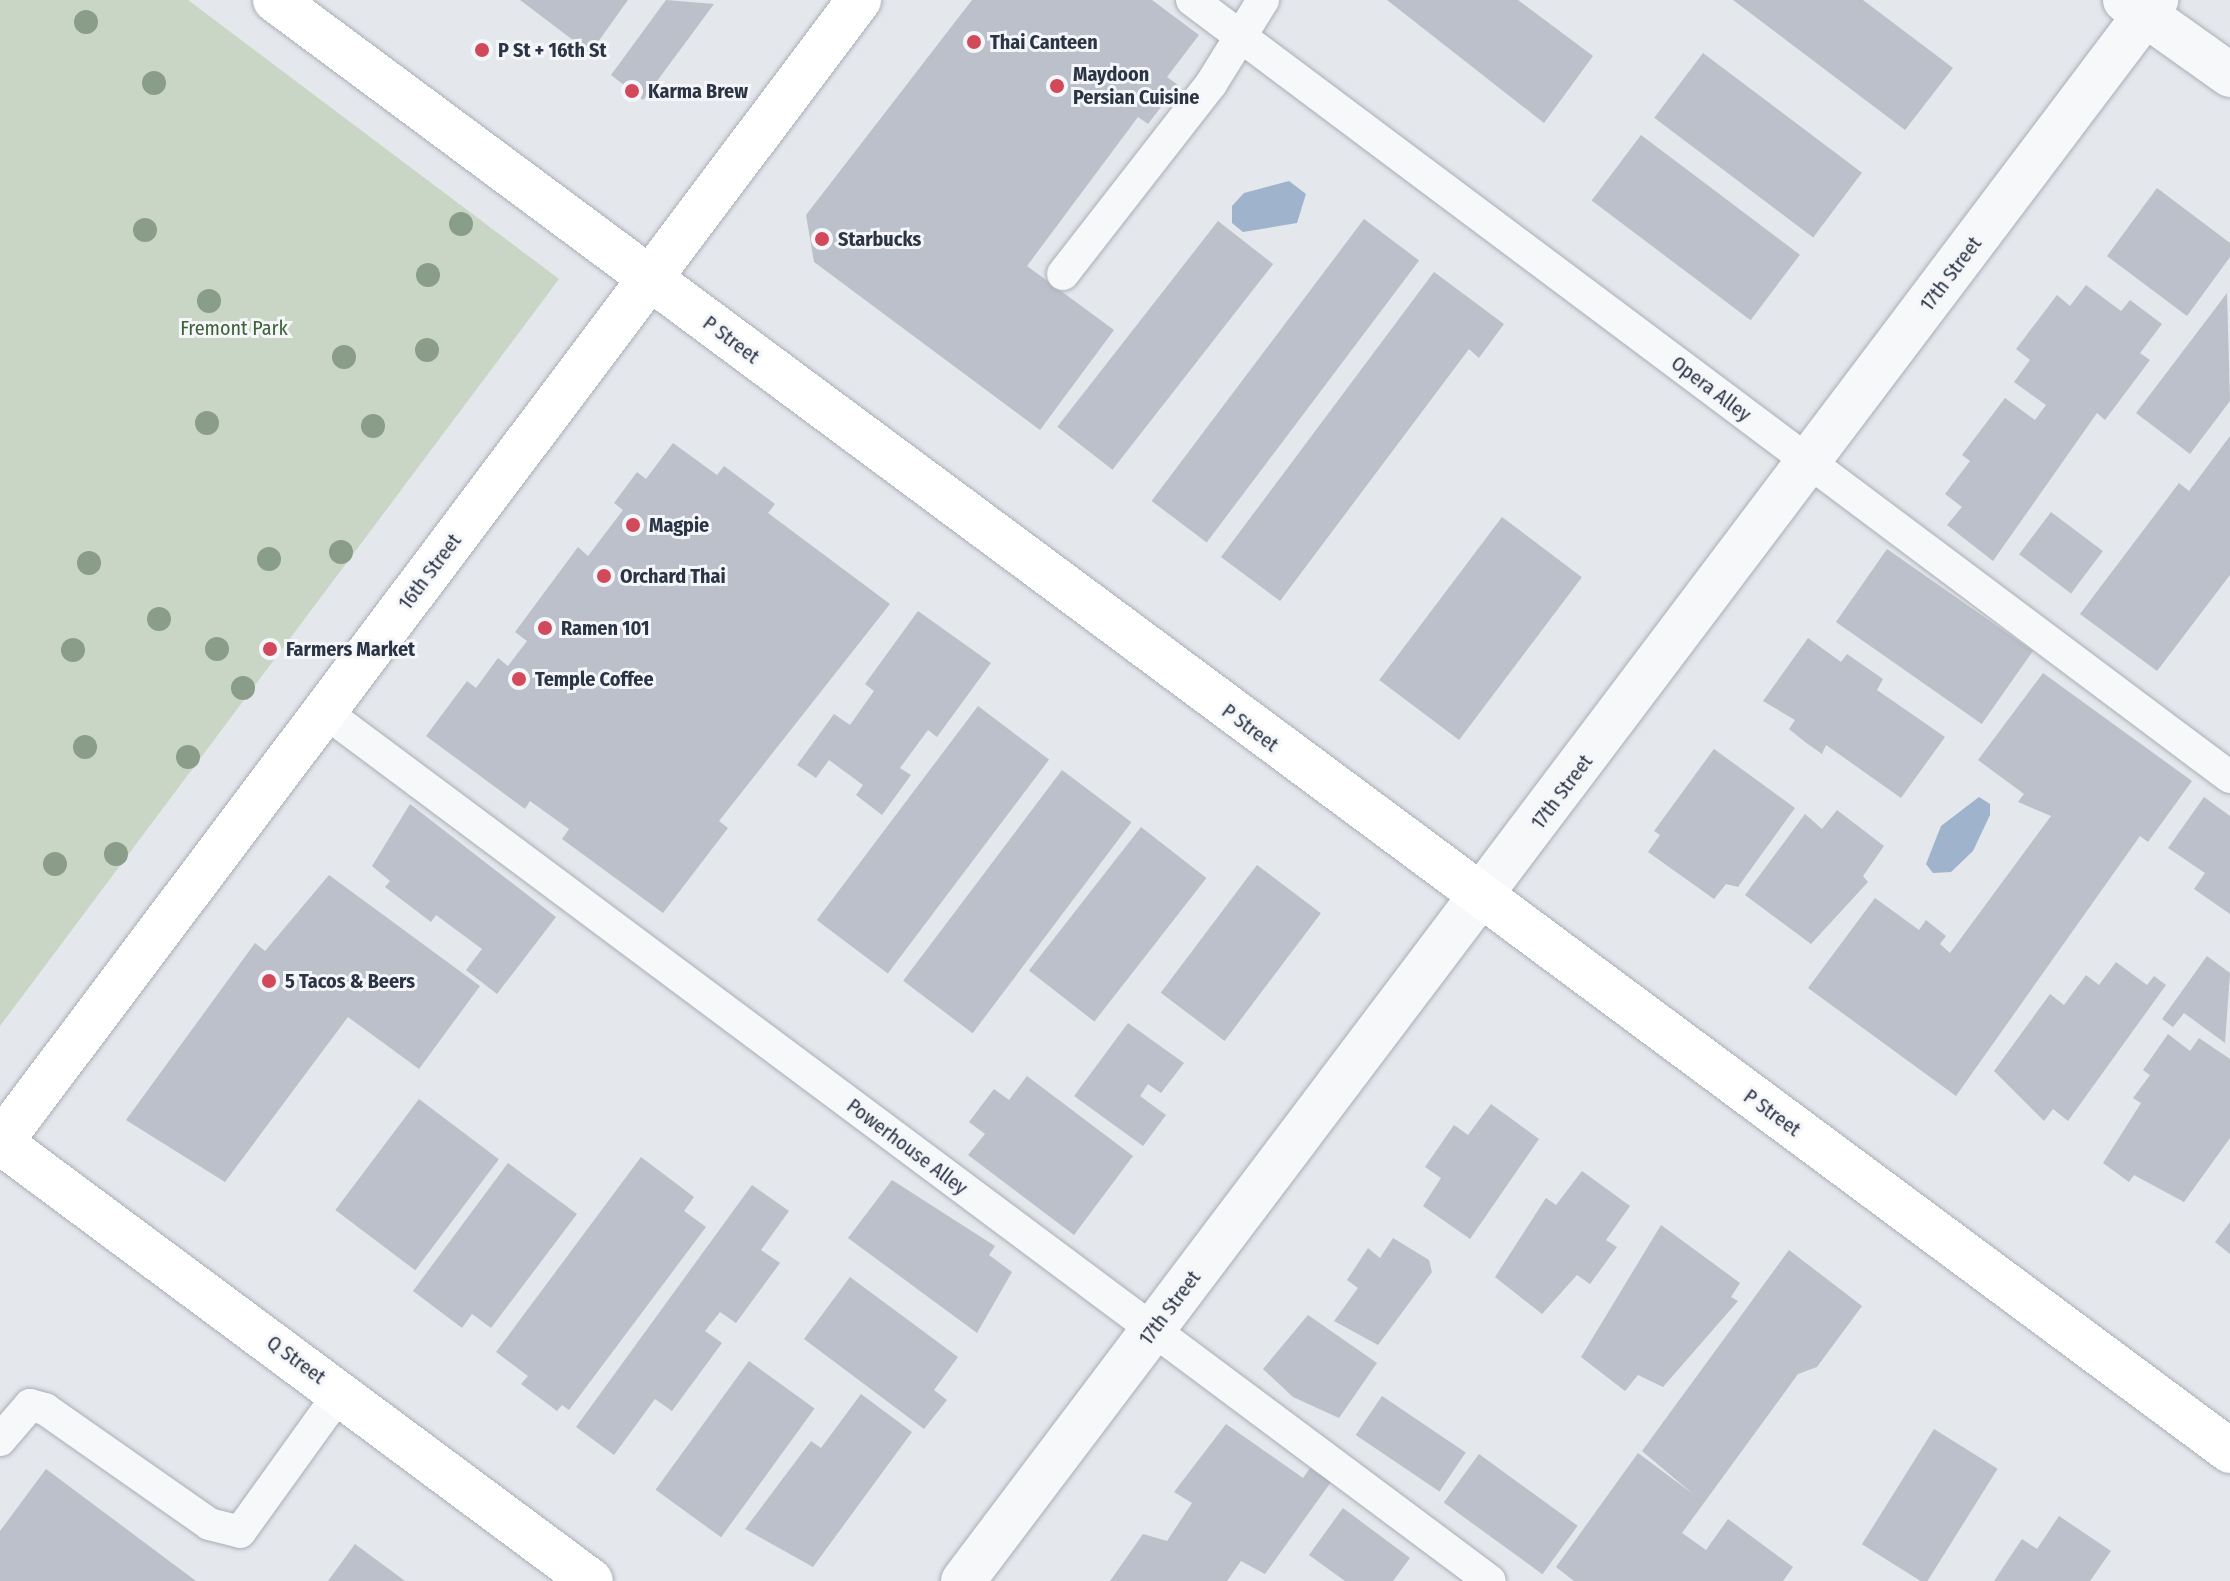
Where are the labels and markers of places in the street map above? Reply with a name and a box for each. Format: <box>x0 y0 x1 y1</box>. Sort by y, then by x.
place label: Thai Canteen <box>990 30 1098 54</box>
marker: Thai Canteen <box>965 33 983 51</box>
place label: P St + 16th St <box>498 38 606 62</box>
marker: P St + 16th St <box>473 41 491 59</box>
place label: Maydoon Persian Cuisine <box>1073 62 1199 109</box>
marker: Maydoon Persian Cuisine <box>1048 77 1066 95</box>
place label: Karma Brew <box>648 79 748 103</box>
marker: Karma Brew <box>623 82 641 100</box>
place label: Starbucks <box>838 227 921 251</box>
marker: Starbucks <box>813 230 831 248</box>
place label: Magpie <box>649 513 709 537</box>
marker: Magpie <box>624 516 642 534</box>
place label: Orchard Thai <box>620 564 726 588</box>
marker: Orchard Thai <box>595 567 613 585</box>
place label: Ramen 101 <box>561 616 649 640</box>
marker: Ramen 101 <box>536 619 554 637</box>
place label: Farmers Market <box>286 637 415 661</box>
marker: Farmers Market <box>261 640 279 658</box>
place label: Temple Coffee <box>535 667 654 691</box>
marker: Temple Coffee <box>510 670 528 688</box>
place label: 5 Tacos & Beers <box>285 969 415 993</box>
marker: 5 Tacos & Beers <box>260 972 278 990</box>

